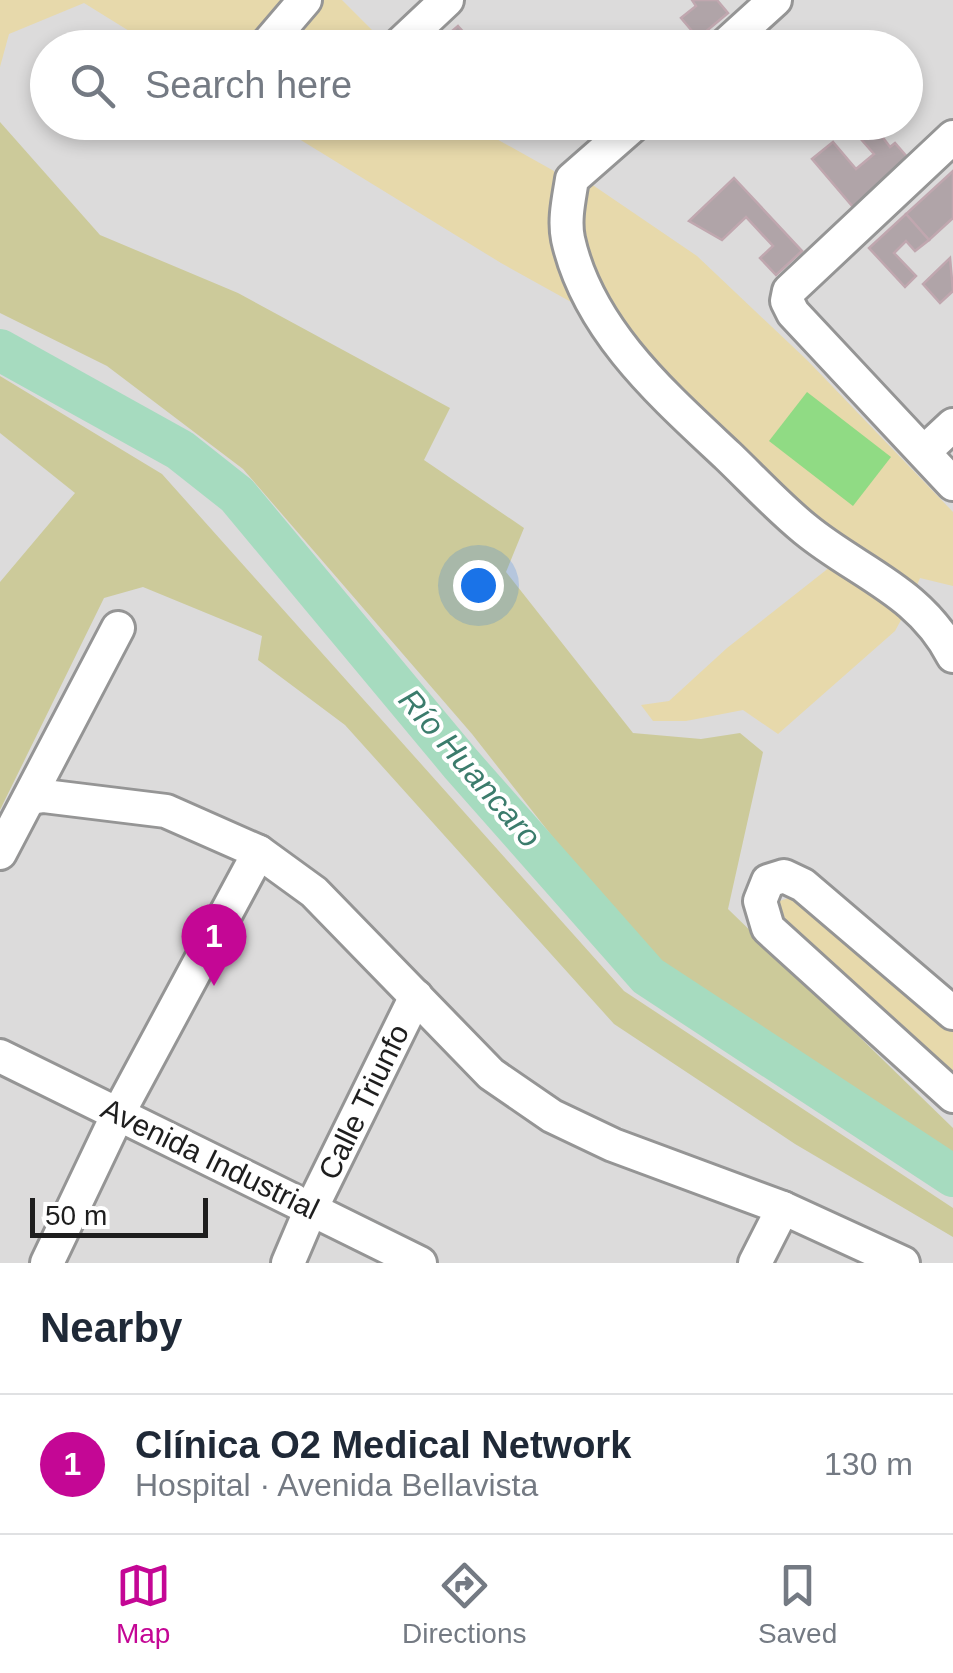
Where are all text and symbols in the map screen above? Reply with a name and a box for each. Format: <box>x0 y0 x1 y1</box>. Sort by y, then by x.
search box <box>30 30 923 140</box>
icon: search <box>65 58 120 113</box>
text: Search here <box>145 64 352 106</box>
your location <box>453 560 504 611</box>
water label: Río Huancaro <box>392 682 548 854</box>
pin: 1 <box>182 904 246 986</box>
street label: Calle Triunfo <box>312 1019 415 1185</box>
street label: Avenida Industrial <box>96 1092 324 1226</box>
scale bar <box>30 1193 208 1238</box>
text: 50 m <box>45 1200 107 1231</box>
text: Nearby <box>40 1304 182 1351</box>
text: Clínica O2 Medical Network <box>135 1424 631 1466</box>
text: 1 <box>64 1446 81 1482</box>
text: 130 m <box>824 1446 913 1482</box>
text: Hospital · Avenida Bellavista <box>135 1467 538 1503</box>
tab: Map <box>116 1558 171 1650</box>
tab: Directions <box>402 1558 527 1650</box>
tab: Saved <box>758 1558 837 1650</box>

